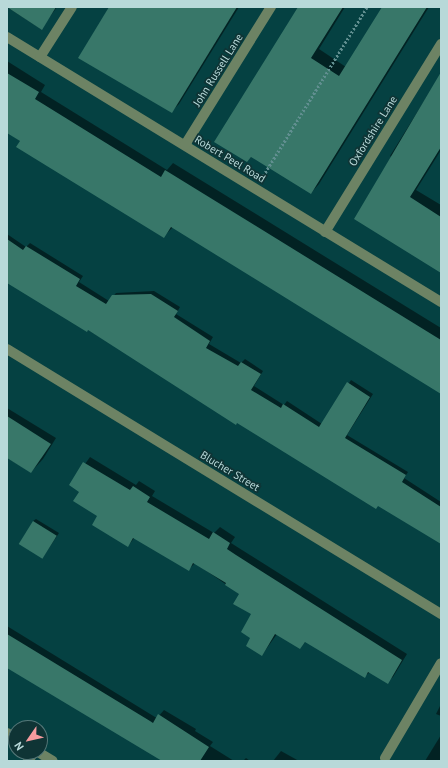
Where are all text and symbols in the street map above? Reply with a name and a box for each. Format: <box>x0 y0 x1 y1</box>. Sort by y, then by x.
street label: John Russell Lane <box>190 31 246 109</box>
street label: Oxfordshire Lane <box>346 94 400 168</box>
street label: Robert Peel Road <box>192 133 268 185</box>
street label: Blucher Street <box>198 448 262 494</box>
north arrow <box>8 720 48 760</box>
text: N <box>11 739 27 753</box>

